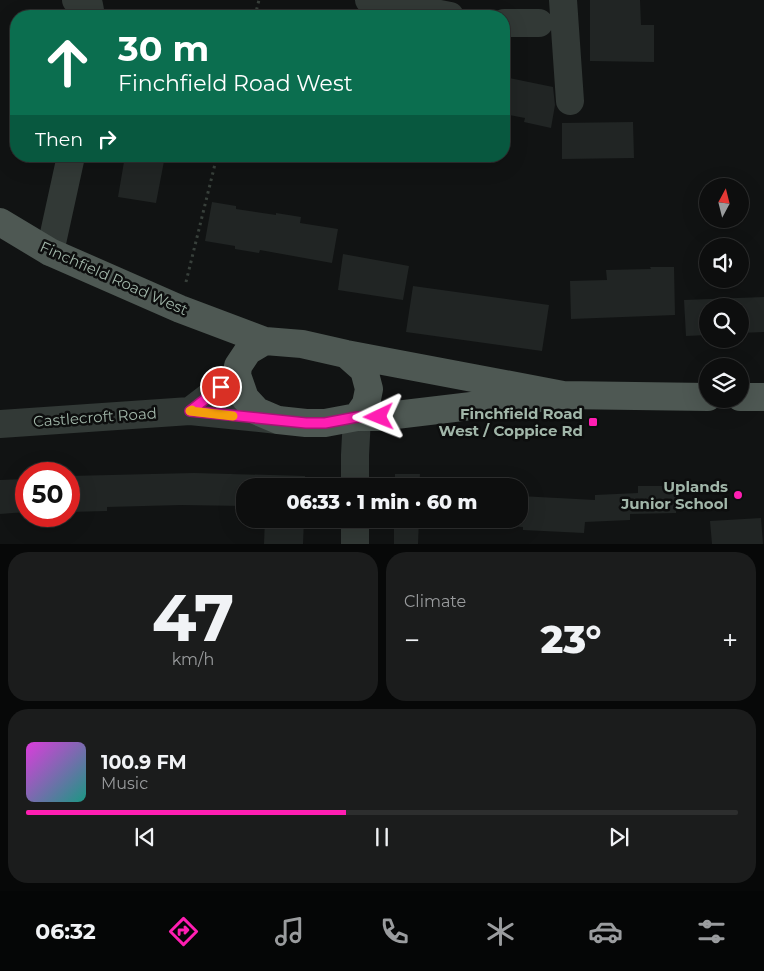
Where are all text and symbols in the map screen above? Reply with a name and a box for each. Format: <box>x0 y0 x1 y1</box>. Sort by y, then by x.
text: 30 m <box>118 27 209 70</box>
icon: ahead <box>35 30 100 95</box>
text: Finchfield Road West <box>118 70 353 97</box>
icon: right <box>93 125 121 153</box>
text: Then <box>35 128 83 151</box>
north arrow <box>699 178 749 228</box>
map controls <box>699 178 749 408</box>
street label: Finchfield Road West <box>37 237 191 319</box>
button: sound <box>699 238 749 288</box>
button: search <box>699 298 749 348</box>
button: layers <box>699 358 749 408</box>
pin <box>200 366 242 408</box>
icon: arrive <box>207 373 235 401</box>
position arrow <box>352 390 404 442</box>
street label: Castlecroft Road <box>33 403 157 431</box>
place label: Finchfield Road West / Coppice Rd <box>439 404 583 440</box>
marker: Finchfield Road West / Coppice Rd <box>587 416 599 428</box>
speed limit sign: 50 <box>15 462 80 527</box>
place label: Uplands Junior School <box>620 477 728 513</box>
marker: Uplands Junior School <box>732 489 744 501</box>
text: 06:33 · 1 min · 60 m <box>287 491 477 514</box>
text: 47 <box>152 578 234 657</box>
text: Climate <box>404 592 466 611</box>
text: 23° <box>541 616 601 663</box>
text: − <box>404 623 420 657</box>
text: + <box>722 623 738 657</box>
text: km/h <box>172 650 214 669</box>
text: 100.9 FM <box>101 751 187 774</box>
text: Music <box>101 774 148 793</box>
icon: previous <box>131 823 159 851</box>
icon: pause <box>368 823 396 851</box>
icon: next <box>605 823 633 851</box>
icon: directions <box>166 914 201 949</box>
icon: music <box>272 914 307 949</box>
icon: phone <box>377 914 412 949</box>
icon: climate <box>483 914 518 949</box>
icon: car <box>588 914 623 949</box>
icon: filters <box>694 914 729 949</box>
text: 06:32 <box>35 918 96 945</box>

